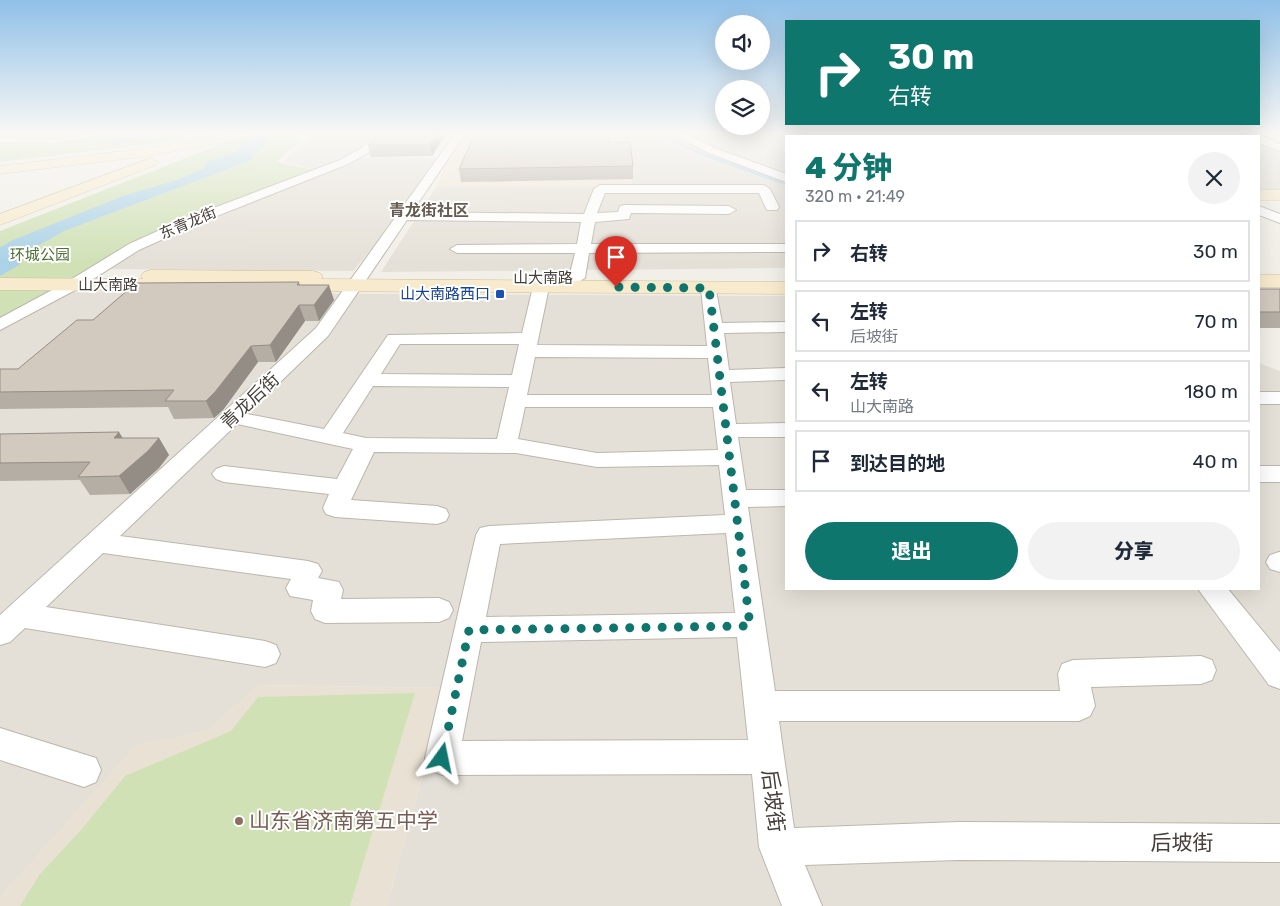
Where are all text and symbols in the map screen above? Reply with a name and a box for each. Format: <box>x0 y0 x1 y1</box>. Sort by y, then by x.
map controls <box>715 15 770 135</box>
button: sound <box>715 15 770 70</box>
text: 30 m <box>888 36 974 78</box>
icon: right <box>805 40 870 105</box>
button: layers <box>715 80 770 135</box>
text: 右转 <box>888 83 932 110</box>
text: 4 分钟 <box>805 150 892 186</box>
button: close <box>1188 152 1240 204</box>
text: 320 m · 21:49 <box>805 187 905 206</box>
district label: 青龙街社区 <box>389 201 469 220</box>
street label: 东青龙街 <box>157 203 219 243</box>
pin <box>595 236 637 287</box>
icon: right <box>807 237 835 265</box>
text: 30 m <box>1193 240 1238 263</box>
text: 右转 <box>850 242 888 265</box>
icon: arrive <box>602 243 630 271</box>
park label: 环城公园 <box>10 246 70 264</box>
street label: 山大南路 <box>513 269 573 287</box>
street label: 山大南路 <box>78 276 138 294</box>
place label: 山大南路西口 <box>400 285 490 303</box>
marker: 山大南路西口 <box>494 288 506 300</box>
text: 左转 <box>850 300 888 323</box>
icon: left <box>807 307 835 335</box>
text: 70 m <box>1195 310 1238 333</box>
text: 后坡街 <box>850 327 898 346</box>
street label: 青龙后街 <box>216 368 284 434</box>
text: 左转 <box>850 370 888 393</box>
icon: left <box>807 377 835 405</box>
text: 180 m <box>1184 380 1238 403</box>
text: 山大南路 <box>850 397 914 416</box>
icon: arrive <box>807 447 835 475</box>
text: 40 m <box>1193 450 1238 473</box>
text: 到达目的地 <box>850 452 945 475</box>
button: 退出 <box>805 522 1018 580</box>
button: 分享 <box>1028 522 1240 580</box>
position arrow <box>415 731 467 783</box>
street label: 后坡街 <box>757 768 790 834</box>
place label: 山东省济南第五中学 <box>249 808 438 833</box>
marker: 山东省济南第五中学 <box>233 815 245 827</box>
street label: 后坡街 <box>1151 830 1214 855</box>

